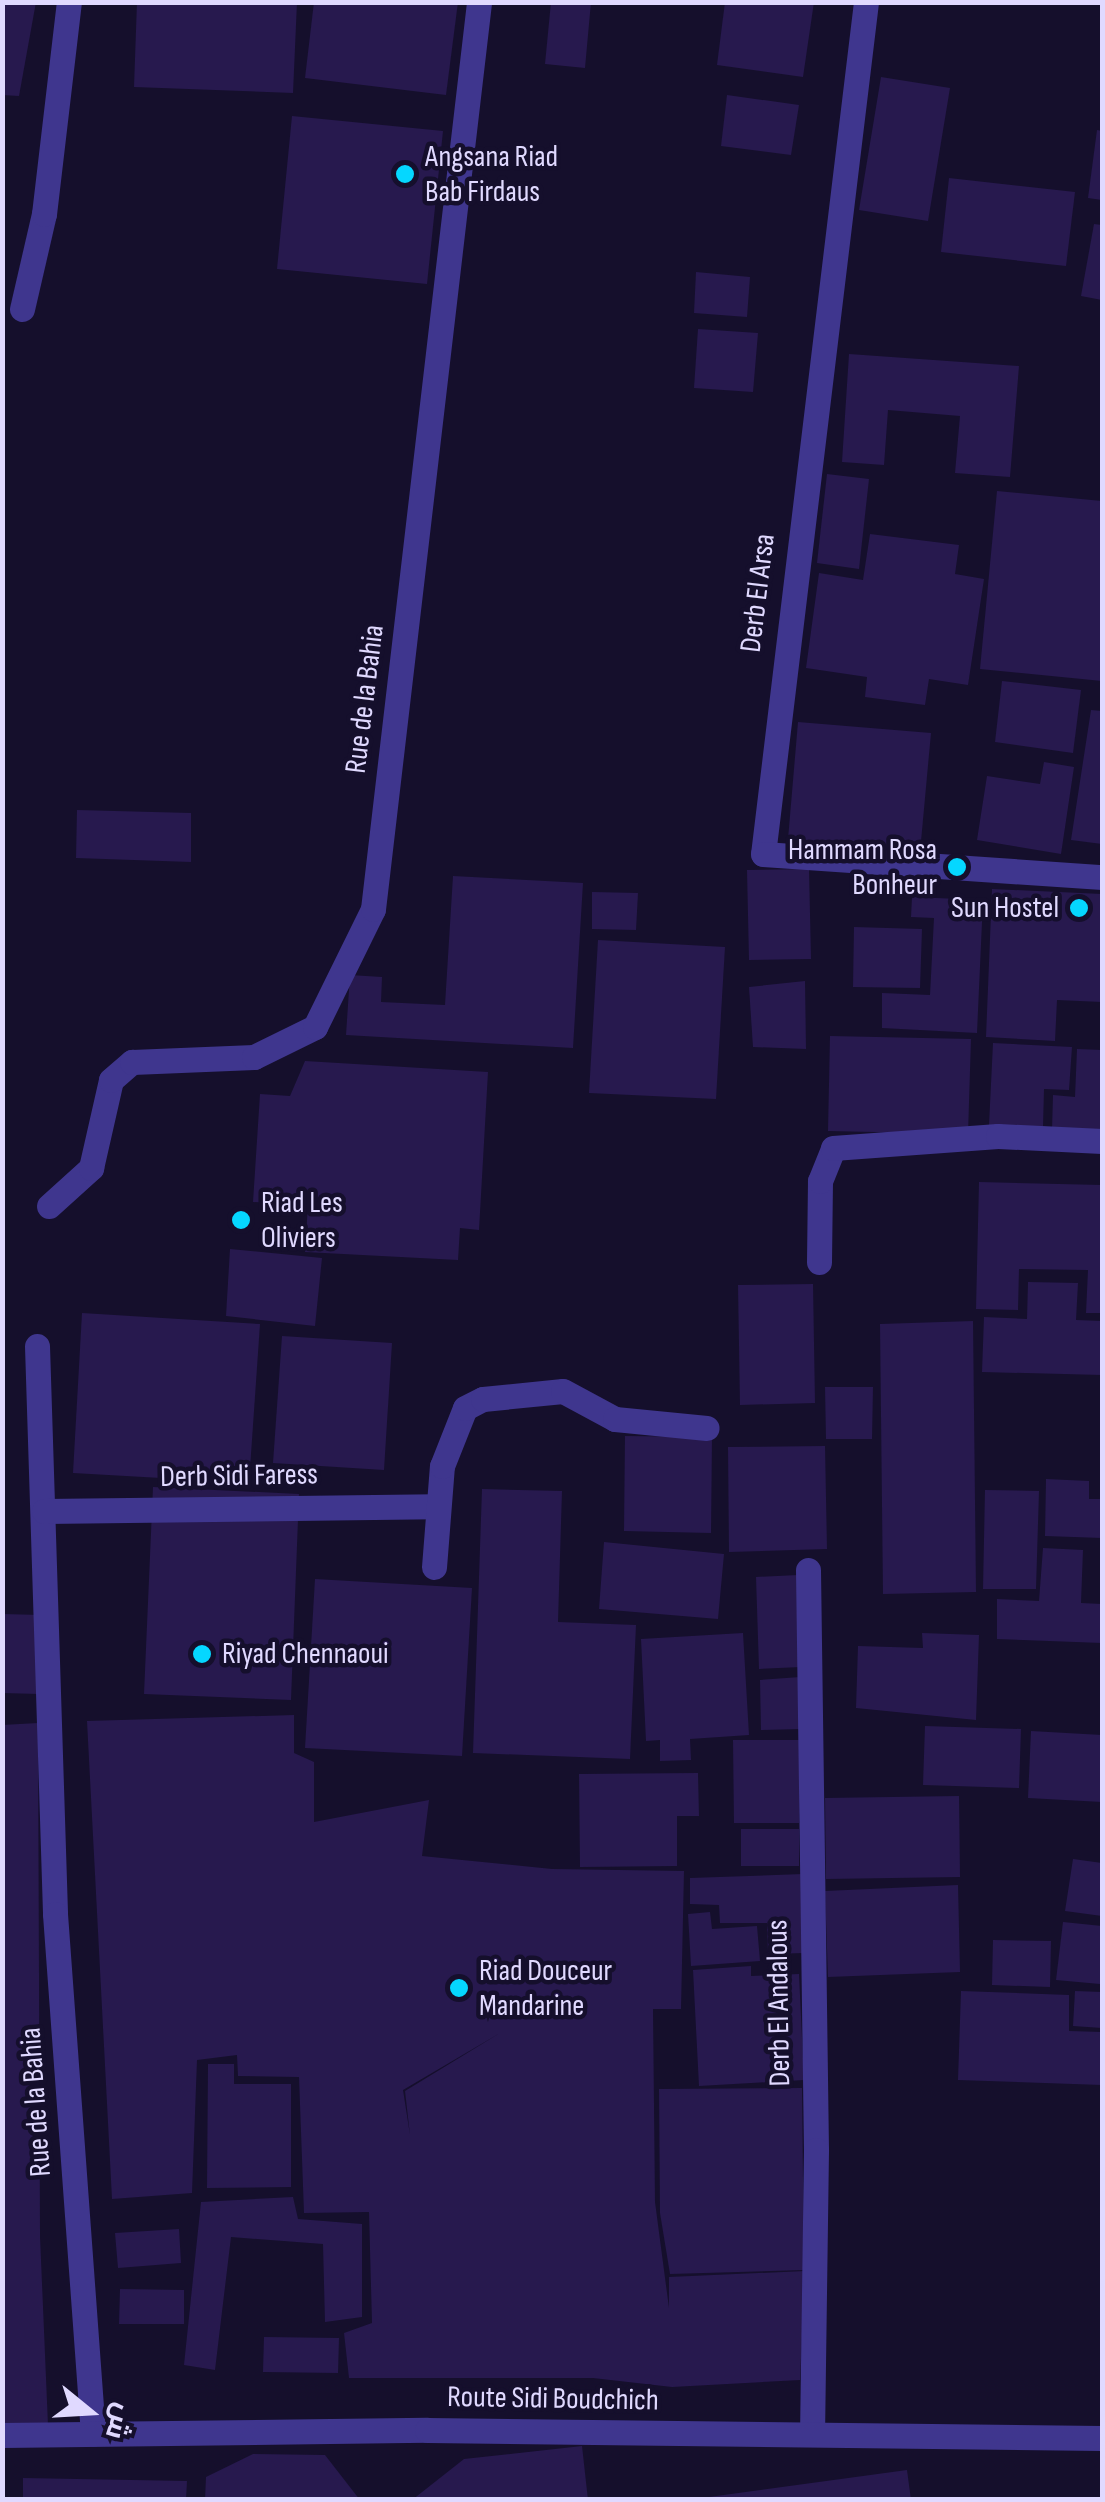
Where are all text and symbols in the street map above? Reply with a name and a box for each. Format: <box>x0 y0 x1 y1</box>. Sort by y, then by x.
place label: Angsana Riad Bab Firdaus <box>425 139 558 210</box>
marker: Angsana Riad Bab Firdaus <box>394 163 416 185</box>
street label: Derb El Arsa <box>733 532 783 654</box>
street label: Rue de la Bahia <box>338 623 392 775</box>
place label: Hammam Rosa Bonheur <box>788 832 937 902</box>
marker: Hammam Rosa Bonheur <box>946 856 968 878</box>
place label: Sun Hostel <box>951 890 1059 926</box>
marker: Sun Hostel <box>1068 897 1090 919</box>
place label: Riad Les Oliviers <box>261 1185 343 1256</box>
marker: Riad Les Oliviers <box>230 1209 252 1231</box>
street label: Derb Sidi Faress <box>160 1457 318 1495</box>
place label: Riyad Chennaoui <box>222 1636 389 1672</box>
marker: Riyad Chennaoui <box>191 1643 213 1665</box>
street label: Derb El Andalous <box>760 1919 798 2087</box>
place label: Riad Douceur Mandarine <box>479 1953 612 2024</box>
marker: Riad Douceur Mandarine <box>448 1977 470 1999</box>
street label: Rue de la Bahia <box>13 2026 59 2178</box>
north arrow <box>40 2362 140 2462</box>
street label: Route Sidi Boudchich <box>447 2379 659 2419</box>
text: ش <box>98 2399 140 2444</box>

